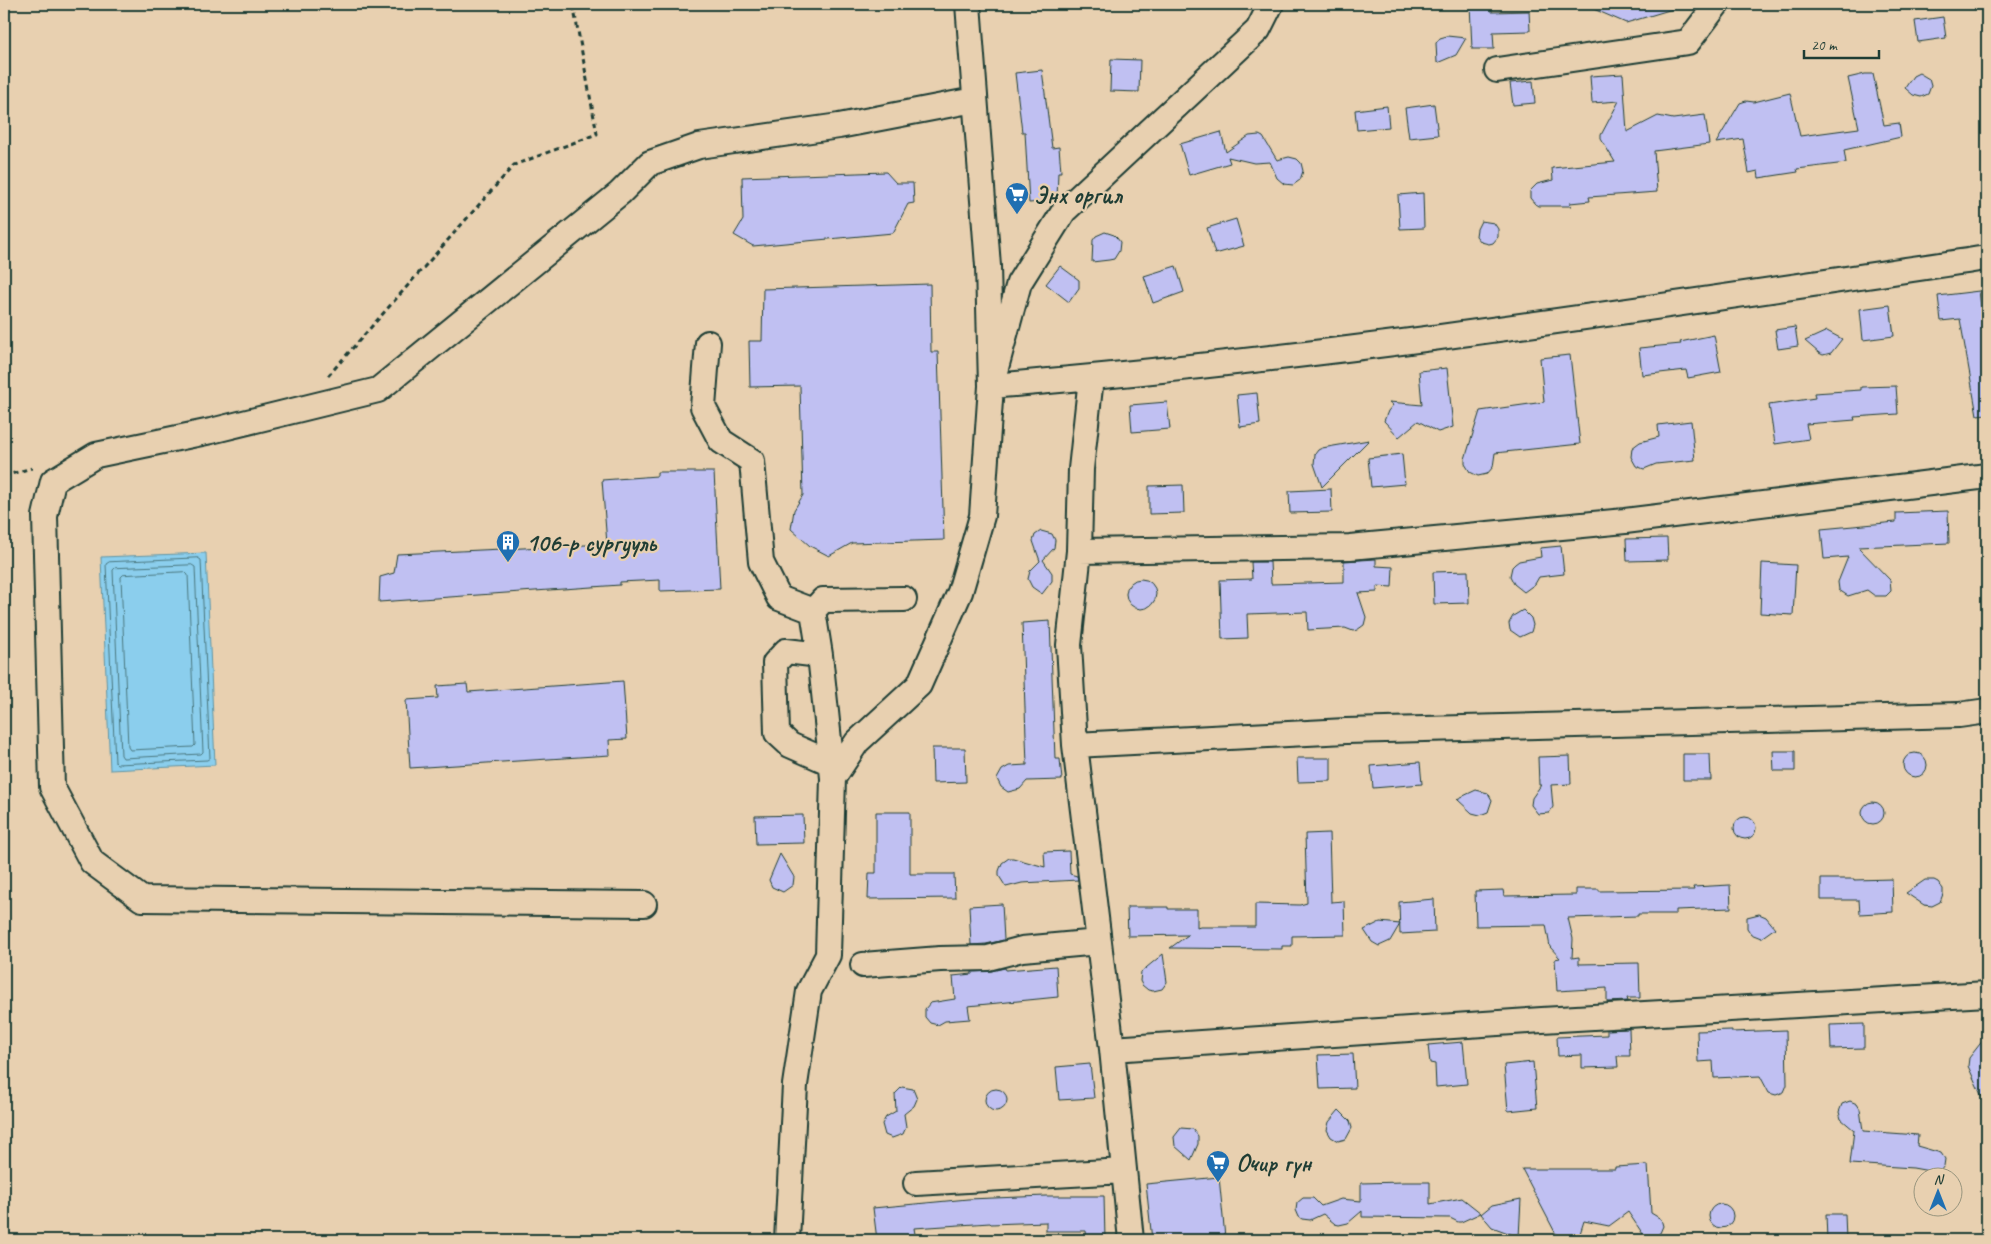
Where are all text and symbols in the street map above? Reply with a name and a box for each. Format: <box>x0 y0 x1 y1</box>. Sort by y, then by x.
scale bar <box>1804 28 1878 60</box>
text: 20 m <box>1811 36 1838 55</box>
place label: Энх оргил <box>1034 179 1123 211</box>
supermarket icon: Энх оргил <box>1004 181 1030 215</box>
place label: 106-р сургууль <box>526 527 657 559</box>
building icon: 106-р сургууль <box>495 529 521 563</box>
place label: Очир гүн <box>1236 1147 1313 1179</box>
supermarket icon: Очир гүн <box>1205 1149 1231 1183</box>
north arrow <box>1914 1166 1964 1216</box>
text: N <box>1934 1171 1945 1188</box>

